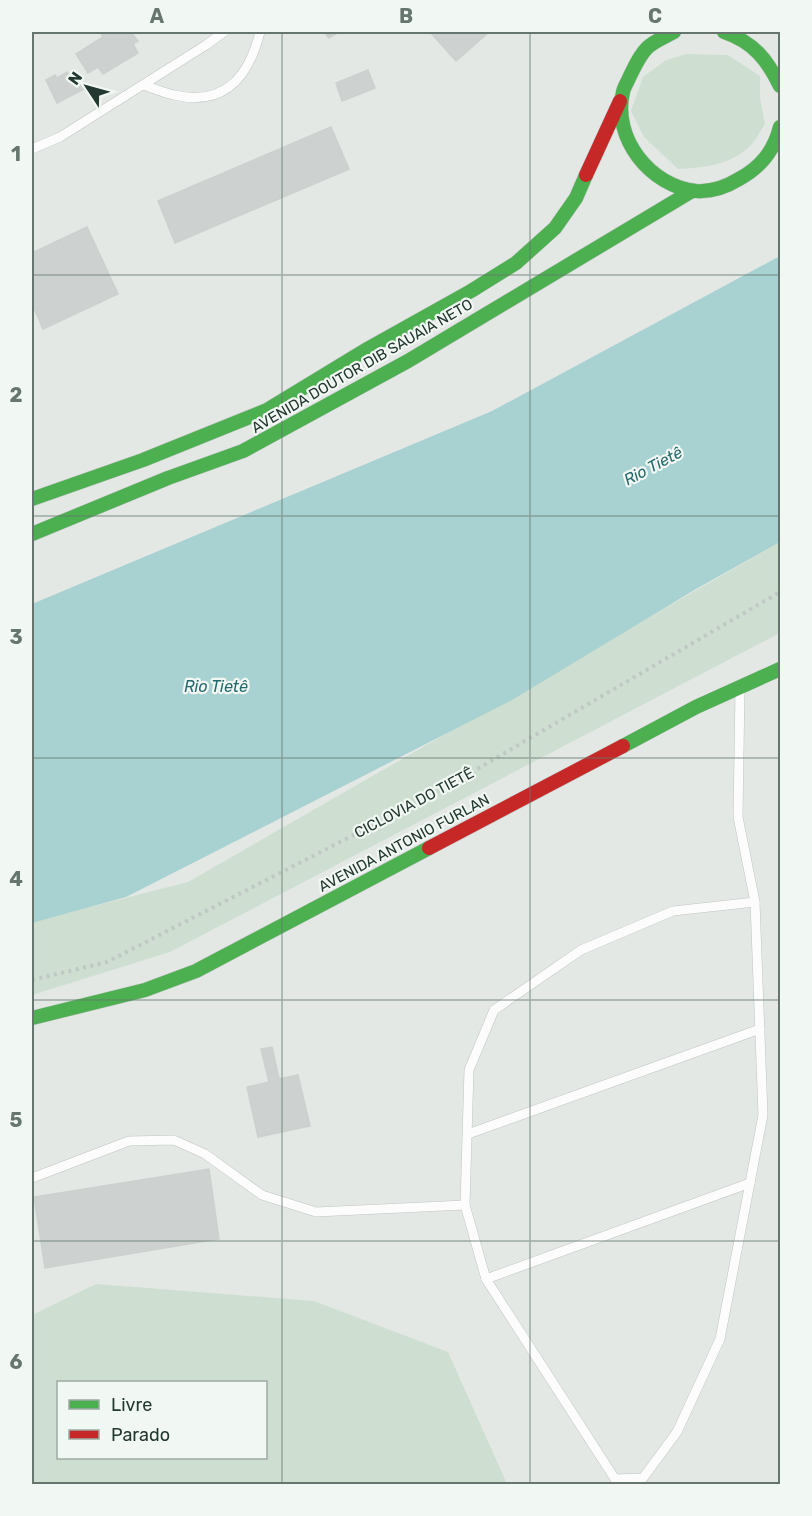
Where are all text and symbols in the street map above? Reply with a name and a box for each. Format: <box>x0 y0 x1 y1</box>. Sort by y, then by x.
text: A <box>150 4 165 28</box>
text: B <box>399 4 413 28</box>
text: C <box>648 4 662 28</box>
north arrow <box>57 57 117 117</box>
text: N <box>64 68 86 89</box>
text: 1 <box>11 142 21 166</box>
street label: AVENIDA DOUTOR DIB SAUAIA NETO <box>248 295 476 437</box>
text: 2 <box>10 383 23 407</box>
water label: Rio Tietê <box>620 443 686 489</box>
text: 3 <box>9 625 23 649</box>
water label: Rio Tietê <box>184 677 248 696</box>
street label: CICLOVIA DO TIETÊ <box>351 764 477 842</box>
street label: AVENIDA ANTONIO FURLAN <box>315 790 493 896</box>
text: 4 <box>9 867 23 891</box>
text: 5 <box>10 1108 23 1132</box>
text: 6 <box>9 1350 23 1374</box>
legend <box>57 1381 267 1459</box>
text: Livre <box>111 1394 152 1416</box>
text: Parado <box>111 1424 170 1446</box>

